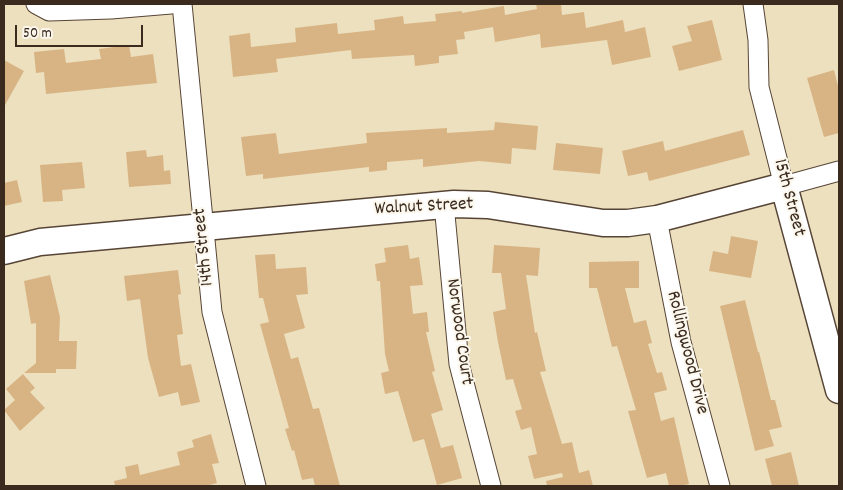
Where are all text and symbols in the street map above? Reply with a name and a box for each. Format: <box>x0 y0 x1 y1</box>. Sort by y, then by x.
scale bar <box>18 15 145 47</box>
text: 50 m <box>23 23 52 45</box>
street label: 15th Street <box>767 157 809 239</box>
street label: Walnut Street <box>374 194 474 222</box>
street label: 14th Street <box>190 207 220 287</box>
street label: Norwood Court <box>439 277 477 387</box>
street label: Rollingwood Drive <box>660 289 712 417</box>

